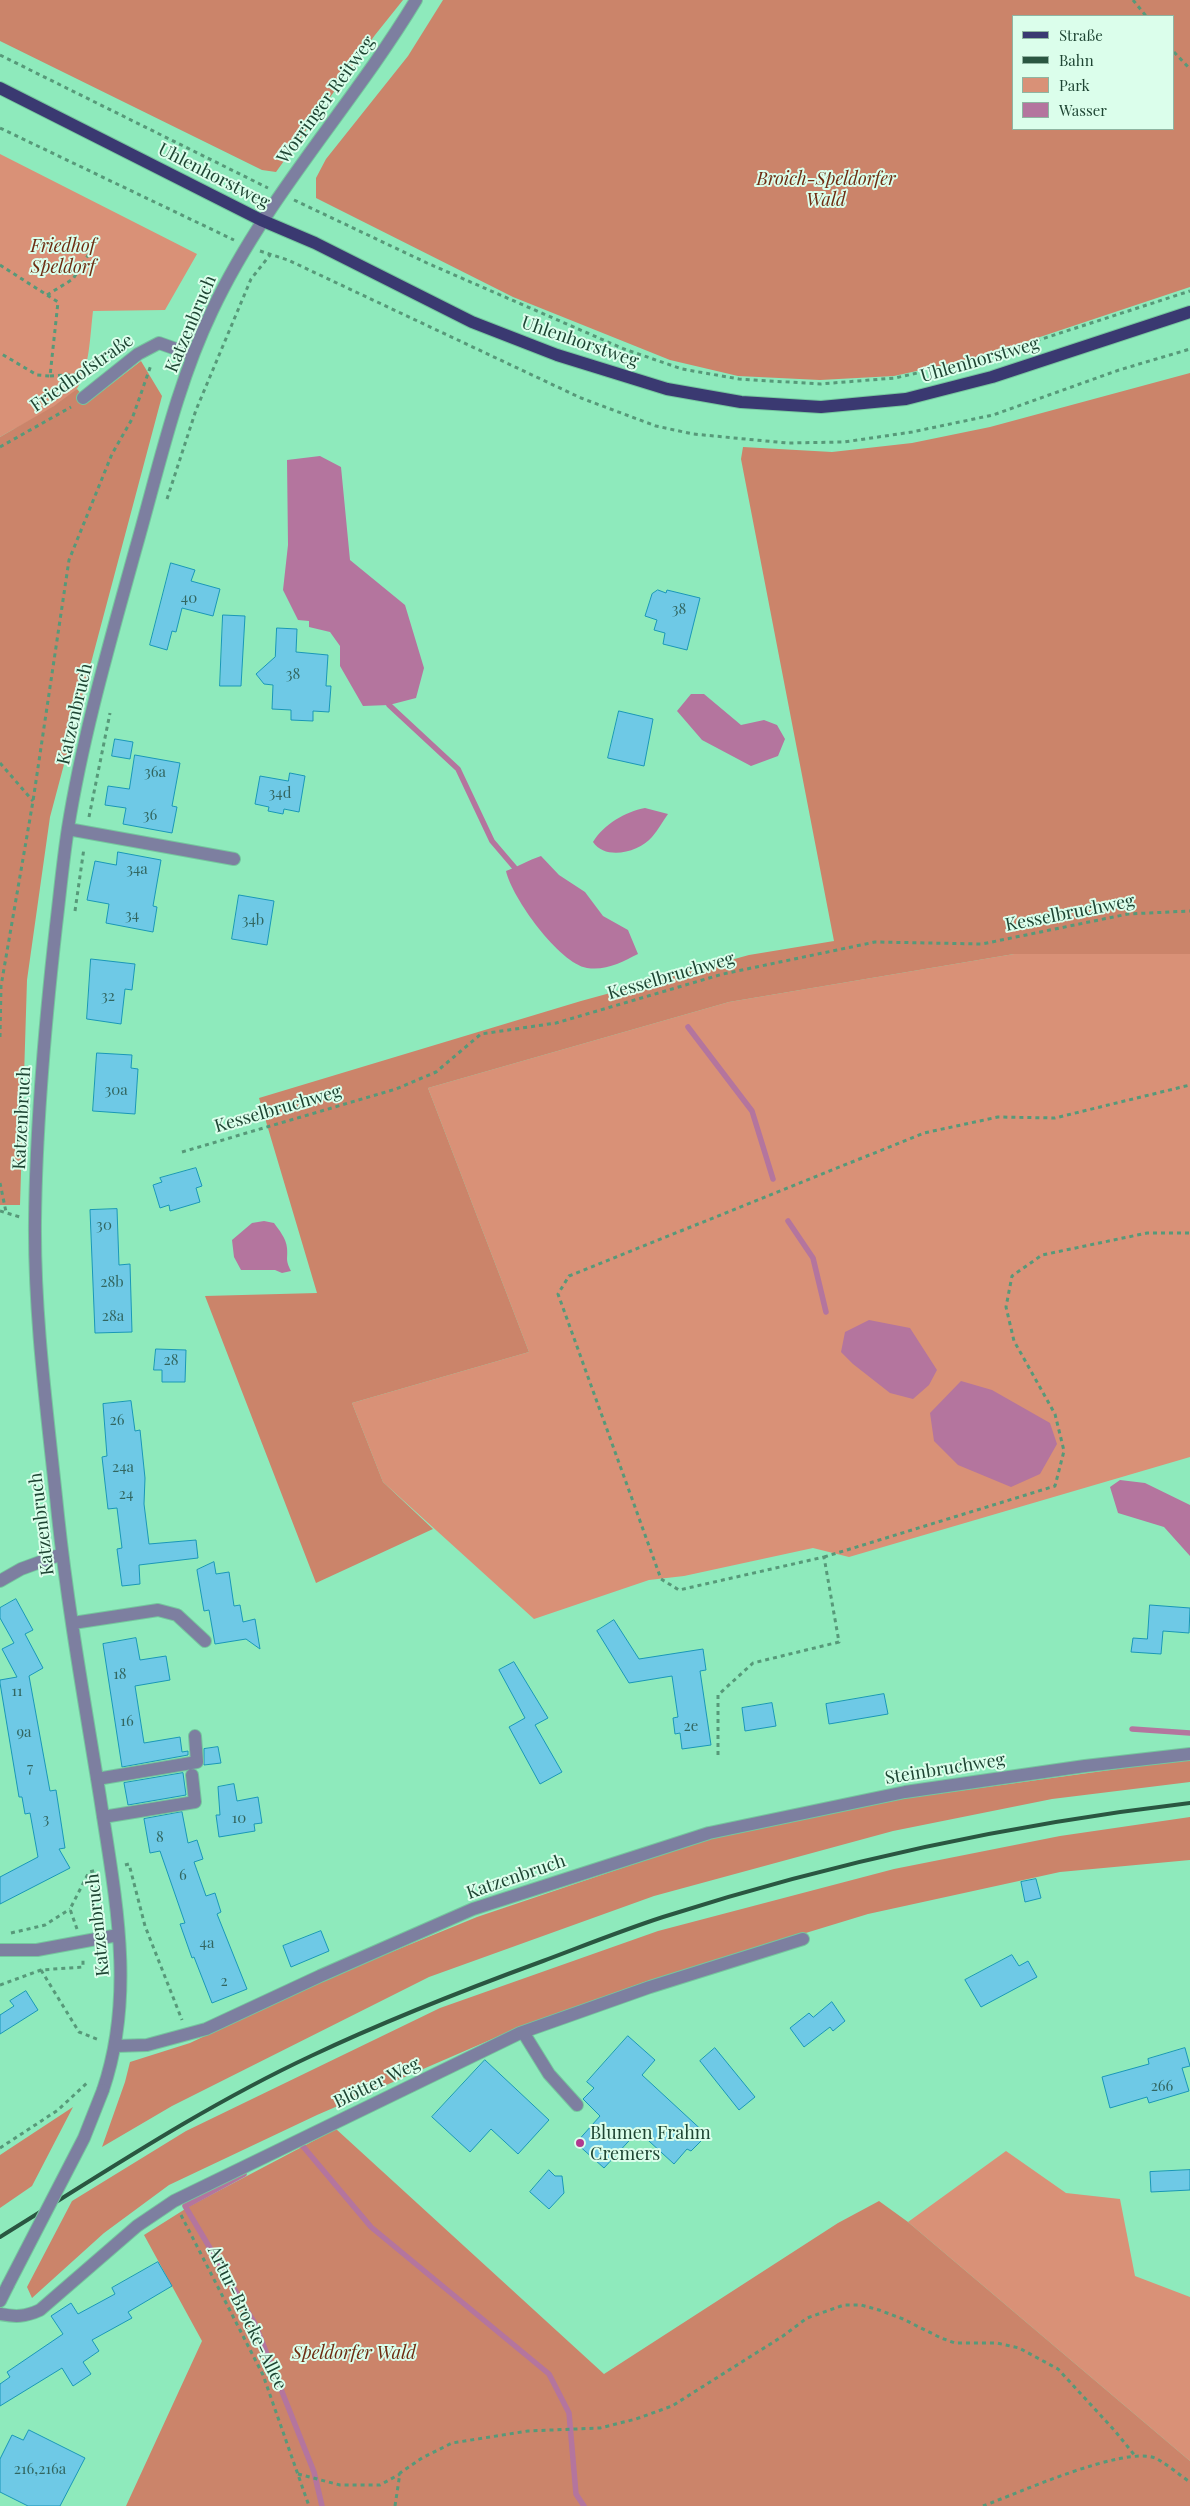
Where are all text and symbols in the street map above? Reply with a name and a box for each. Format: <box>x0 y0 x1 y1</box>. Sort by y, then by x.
legend <box>1012 15 1175 130</box>
text: Straße <box>1059 25 1103 45</box>
street label: Worringer Reitweg <box>272 32 380 168</box>
text: Bahn <box>1059 50 1094 70</box>
text: Park <box>1059 75 1090 95</box>
text: Wasser <box>1059 100 1107 120</box>
street label: Uhlenhorstweg <box>154 139 274 213</box>
park label: Broich-Speldorfer Wald <box>756 168 896 210</box>
park label: Friedhof Speldorf <box>31 235 95 278</box>
street label: Katzenbruch <box>161 272 221 376</box>
street label: Uhlenhorstweg <box>519 312 641 372</box>
street label: Friedhofstraße <box>26 330 138 416</box>
street label: Uhlenhorstweg <box>918 333 1042 387</box>
house number: 40 <box>181 589 197 607</box>
house number: 38 <box>672 600 686 618</box>
street label: Katzenbruch <box>53 661 97 767</box>
house number: 38 <box>286 665 300 683</box>
house number: 36a <box>144 763 166 781</box>
house number: 34d <box>269 784 291 802</box>
house number: 36 <box>143 806 157 824</box>
house number: 34a <box>126 860 148 878</box>
street label: Kesselbruchweg <box>1003 890 1137 936</box>
house number: 34 <box>125 906 139 924</box>
house number: 34b <box>242 911 264 929</box>
street label: Kesselbruchweg <box>605 948 737 1004</box>
house number: 32 <box>101 987 115 1005</box>
street label: Katzenbruch <box>9 1066 35 1170</box>
house number: 30a <box>104 1081 128 1099</box>
street label: Kesselbruchweg <box>212 1081 344 1137</box>
house number: 30 <box>96 1216 112 1234</box>
house number: 28b <box>100 1273 124 1291</box>
house number: 28a <box>102 1307 124 1325</box>
house number: 28 <box>164 1351 178 1369</box>
house number: 26 <box>110 1411 124 1429</box>
house number: 24a <box>112 1458 134 1476</box>
street label: Katzenbruch <box>25 1471 59 1577</box>
house number: 24 <box>119 1485 133 1503</box>
house number: 18 <box>113 1665 127 1683</box>
house number: 11 <box>11 1682 23 1700</box>
house number: 16 <box>120 1712 134 1730</box>
house number: 2e <box>684 1717 698 1735</box>
house number: 9a <box>16 1723 32 1741</box>
street label: Steinbruchweg <box>883 1749 1007 1789</box>
house number: 7 <box>27 1759 33 1777</box>
house number: 10 <box>232 1809 246 1827</box>
house number: 3 <box>43 1810 49 1828</box>
house number: 8 <box>156 1828 164 1846</box>
street label: Katzenbruch <box>464 1850 568 1904</box>
house number: 6 <box>179 1866 187 1884</box>
street label: Katzenbruch <box>82 1872 114 1978</box>
house number: 4a <box>200 1934 214 1952</box>
house number: 2 <box>220 1972 228 1990</box>
street label: Blötter Weg <box>330 2053 424 2113</box>
house number: 266 <box>1151 2077 1173 2095</box>
place label: Blumen Frahm Cremers <box>590 2122 711 2164</box>
marker: Blumen Frahm Cremers <box>574 2137 586 2149</box>
street label: Artur-Brocke-Allee <box>203 2243 291 2393</box>
park label: Speldorfer Wald <box>292 2342 416 2364</box>
house number: 216,216a <box>14 2460 66 2478</box>

